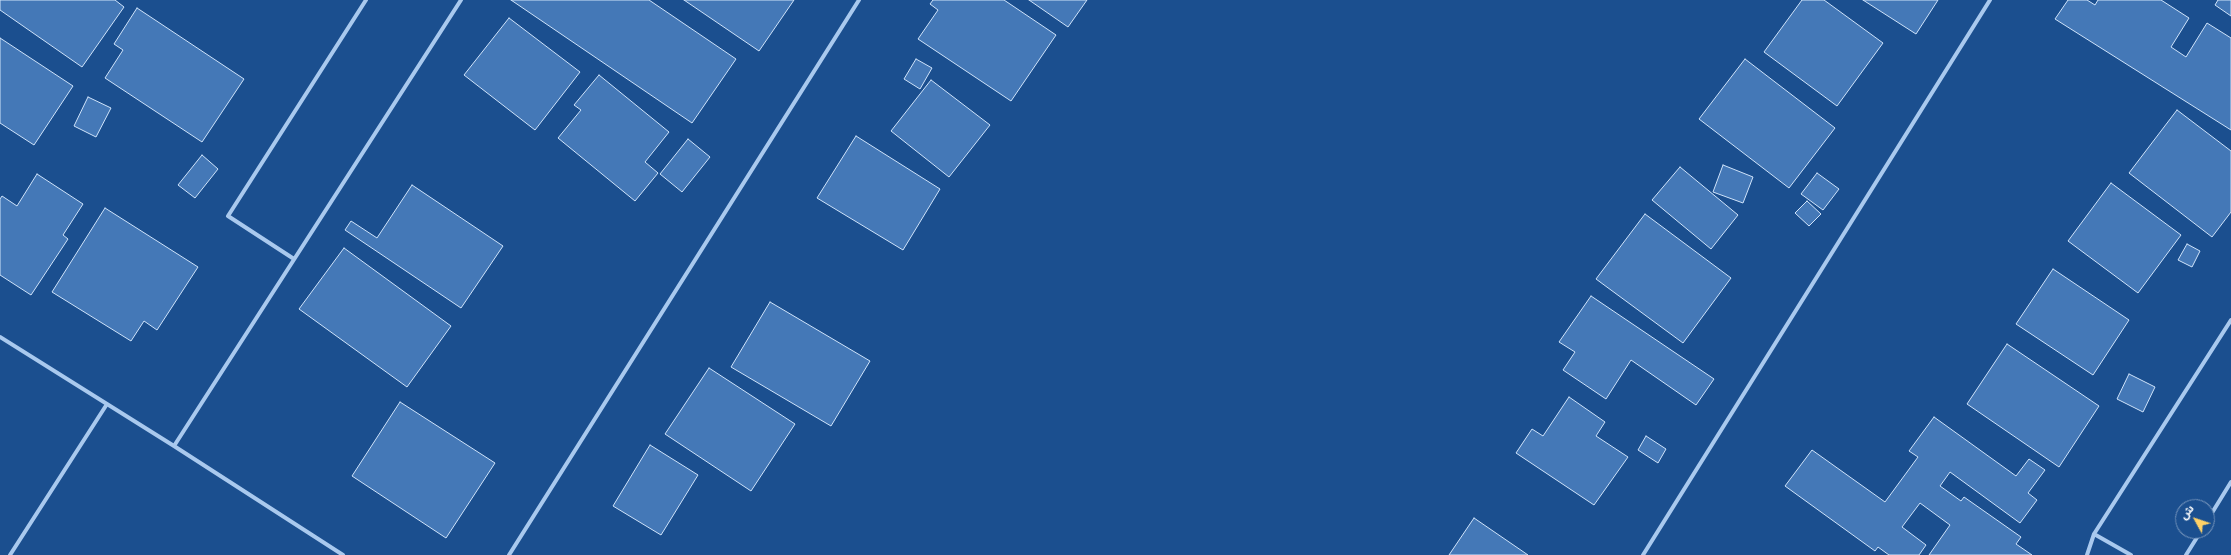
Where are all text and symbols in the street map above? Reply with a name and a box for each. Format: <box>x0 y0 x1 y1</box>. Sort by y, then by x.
north arrow <box>2175 499 2215 539</box>
text: ش <box>2176 502 2196 522</box>

